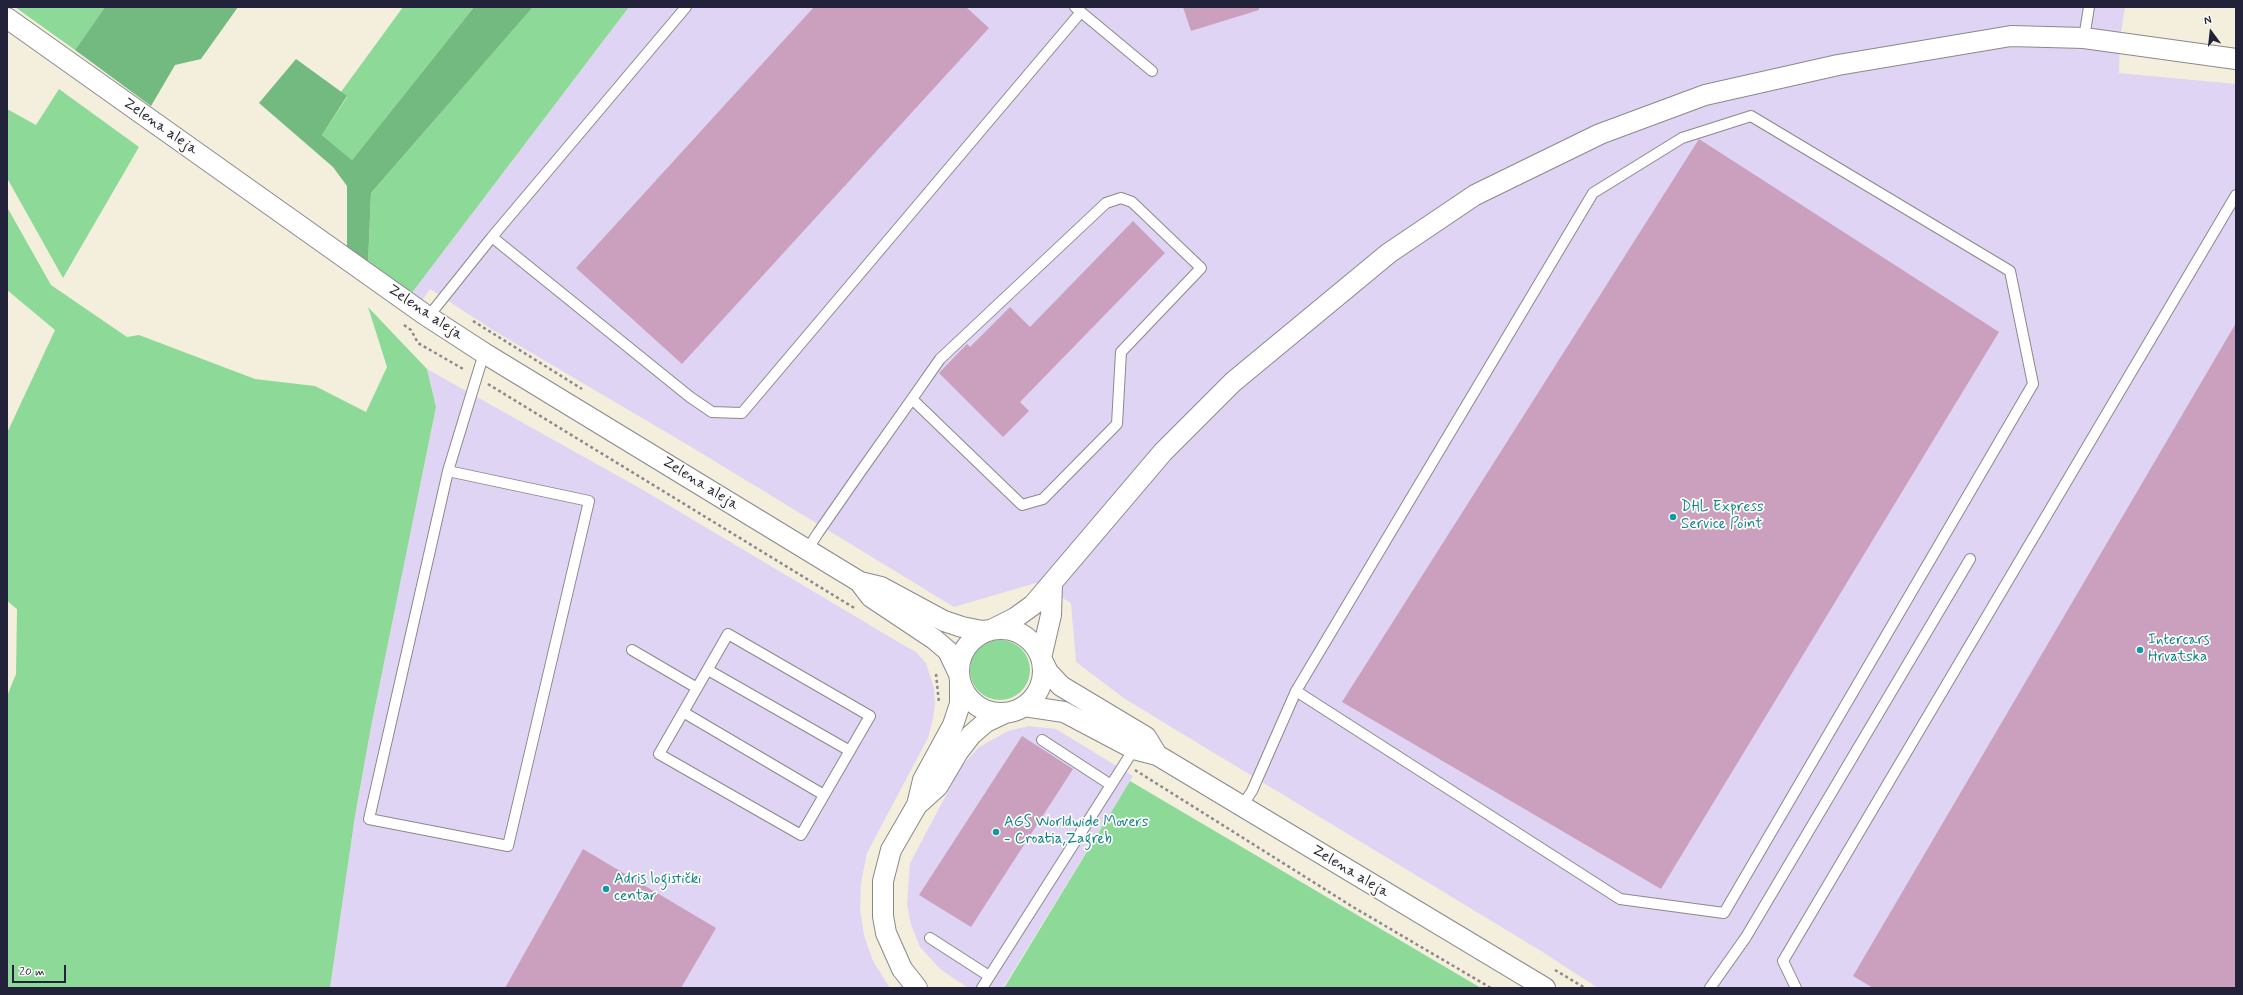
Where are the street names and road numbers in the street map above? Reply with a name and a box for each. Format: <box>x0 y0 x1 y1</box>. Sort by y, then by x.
street label: Zelena aleja <box>119 95 201 159</box>
street label: Zelena aleja <box>384 281 466 345</box>
street label: Zelena aleja <box>658 453 742 515</box>
street label: Zelena aleja <box>1308 842 1392 902</box>

